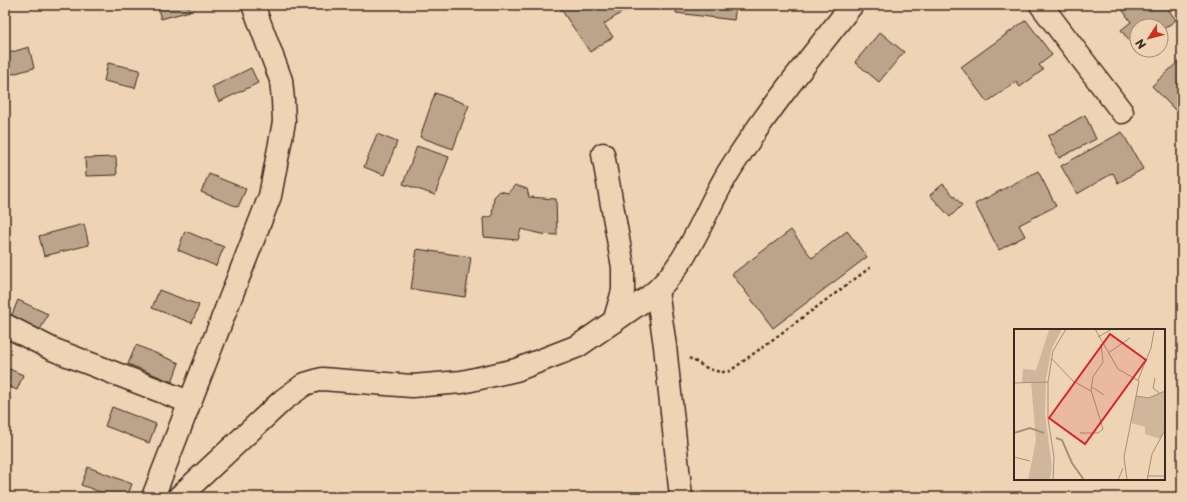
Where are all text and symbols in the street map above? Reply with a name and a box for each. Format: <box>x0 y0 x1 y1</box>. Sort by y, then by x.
north arrow <box>1129 18 1169 58</box>
text: N <box>1131 35 1150 53</box>
inset map <box>1014 329 1165 480</box>

